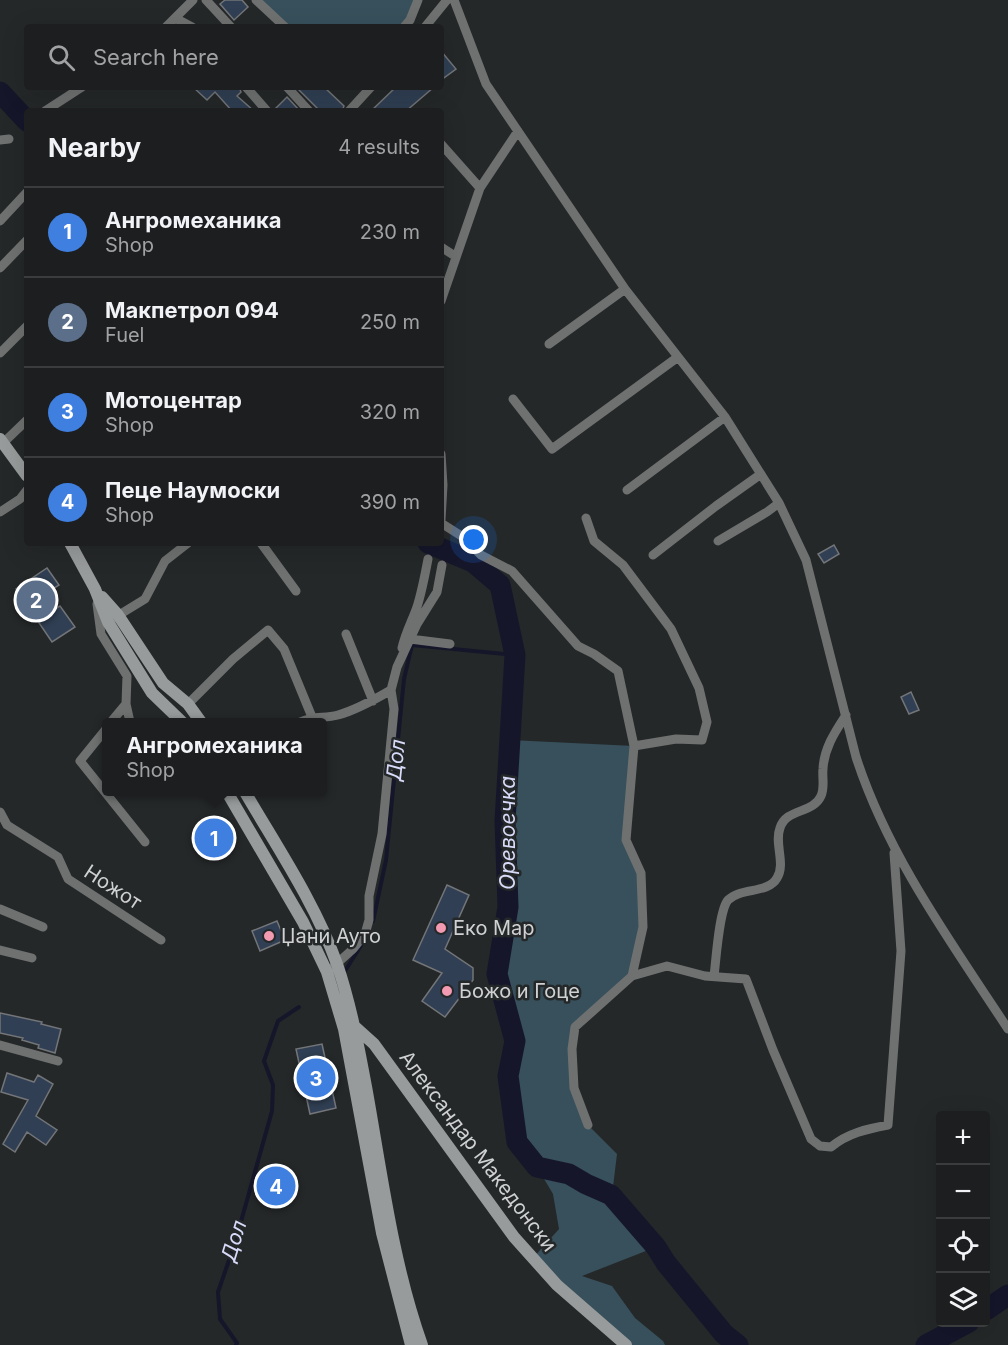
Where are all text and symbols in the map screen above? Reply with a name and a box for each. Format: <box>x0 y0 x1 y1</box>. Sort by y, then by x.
search box <box>24 24 444 90</box>
icon: search <box>45 41 78 74</box>
text: Search here <box>93 44 219 70</box>
text: Nearby <box>48 132 141 163</box>
text: 4 results <box>338 135 420 159</box>
text: Ангромеханика <box>105 207 282 233</box>
text: 1 <box>63 220 72 244</box>
text: 230 m <box>360 220 420 244</box>
text: Shop <box>105 233 154 257</box>
text: Макпетрол 094 <box>105 297 279 323</box>
text: 2 <box>61 310 74 334</box>
text: 250 m <box>360 310 420 334</box>
text: Fuel <box>105 323 144 347</box>
text: Мотоцентар <box>105 387 242 413</box>
text: 3 <box>61 400 74 424</box>
text: 320 m <box>360 400 420 424</box>
text: Shop <box>105 413 154 437</box>
text: Пеце Наумоски <box>105 477 280 503</box>
text: 4 <box>61 490 74 514</box>
text: 390 m <box>359 490 420 514</box>
text: Shop <box>105 503 154 527</box>
your location <box>459 525 488 554</box>
pin: 2 <box>16 578 56 622</box>
popup <box>102 718 327 796</box>
text: Ангромеханика <box>126 732 303 758</box>
water label: Дол <box>381 738 410 783</box>
text: Shop <box>126 758 175 782</box>
water label: Оревоечка <box>495 776 520 890</box>
pin: 1 <box>194 816 234 860</box>
street label: Ножот <box>80 860 147 915</box>
place label: Еко Мар <box>453 916 535 940</box>
marker: Еко Мар <box>434 921 448 935</box>
place label: Џани Ауто <box>281 924 381 948</box>
marker: Џани Ауто <box>262 929 276 943</box>
place label: Божо и Гоце <box>459 979 580 1003</box>
marker: Божо и Гоце <box>440 984 454 998</box>
street label: Александар Македонски <box>395 1046 561 1256</box>
pin: 3 <box>296 1056 336 1100</box>
map controls <box>936 1111 990 1327</box>
button: + <box>936 1111 990 1165</box>
pin: 4 <box>256 1164 296 1208</box>
button: − <box>936 1165 990 1219</box>
water label: Дол <box>215 1217 252 1266</box>
button: locate <box>936 1219 990 1273</box>
button: layers <box>936 1273 990 1327</box>

